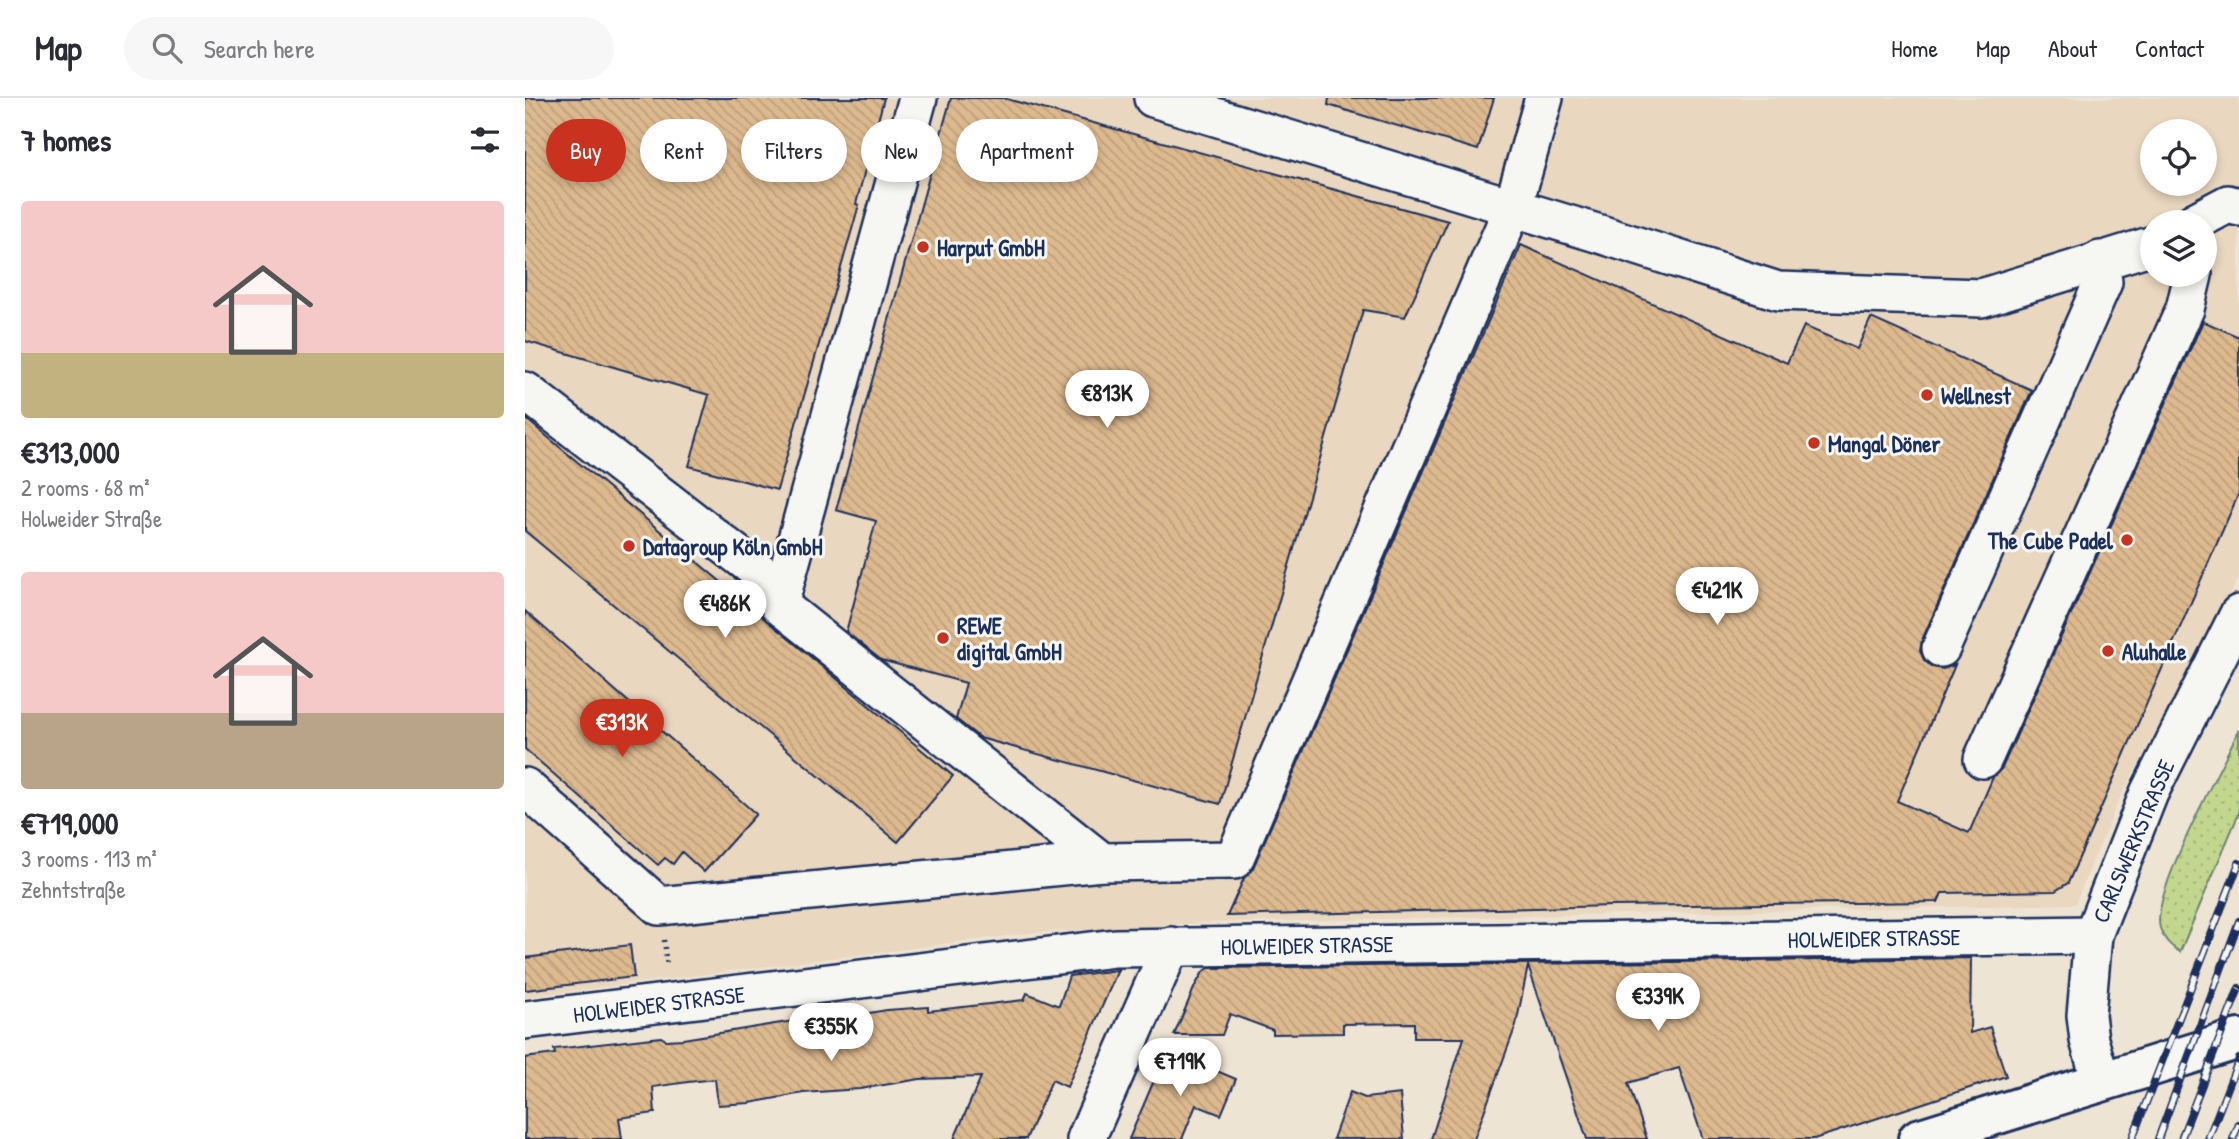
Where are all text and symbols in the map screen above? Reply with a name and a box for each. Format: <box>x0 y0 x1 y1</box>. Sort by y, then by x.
search box <box>124 17 614 80</box>
text: Map <box>35 26 82 70</box>
icon: search <box>148 29 186 67</box>
text: Search here <box>204 31 315 66</box>
text: Home <box>1891 32 1938 64</box>
text: Map <box>1976 32 2010 64</box>
text: About <box>2048 32 2097 64</box>
text: Contact <box>2135 32 2204 64</box>
chip: Buy <box>546 119 626 182</box>
chip: Rent <box>640 119 727 182</box>
chip: Filters <box>741 119 847 182</box>
chip: New <box>861 119 942 182</box>
chip: Apartment <box>956 119 1098 182</box>
map controls <box>2140 119 2217 287</box>
button: locate <box>2140 119 2217 196</box>
text: 7 homes <box>21 120 111 160</box>
icon: filters <box>466 121 504 159</box>
button: layers <box>2140 210 2217 287</box>
place label: Harput GmbH <box>937 232 1045 264</box>
marker: Harput GmbH <box>915 239 931 255</box>
icon: home <box>200 247 326 373</box>
pin: €813K <box>1058 370 1156 430</box>
text: €813K <box>1081 377 1133 408</box>
place label: Wellnest <box>1941 380 2012 411</box>
marker: Wellnest <box>1919 387 1935 403</box>
place label: Mangal Döner <box>1828 428 1941 460</box>
text: €313,000 <box>21 432 120 472</box>
marker: Mangal Döner <box>1806 435 1822 451</box>
text: 2 rooms · 68 m² <box>21 472 149 503</box>
text: Holweider Straße <box>21 503 162 534</box>
place label: The Cube Padel <box>1987 525 2114 556</box>
place label: Datagroup Köln GmbH <box>643 531 823 563</box>
marker: The Cube Padel <box>2119 532 2135 548</box>
marker: Datagroup Köln GmbH <box>621 538 637 554</box>
pin: €421K <box>1668 568 1766 627</box>
text: €421K <box>1692 574 1742 605</box>
pin: €486K <box>676 580 774 640</box>
text: €486K <box>700 587 750 618</box>
place label: REWE digital GmbH <box>957 610 1062 668</box>
icon: home <box>200 618 326 744</box>
marker: REWE digital GmbH <box>935 630 951 646</box>
place label: Aluhalle <box>2122 636 2187 667</box>
marker: Aluhalle <box>2100 643 2116 659</box>
pin: €313K <box>573 700 671 759</box>
text: €313K <box>596 706 648 737</box>
street label: CARLSWERKSTRASSE <box>2085 755 2181 927</box>
text: €719,000 <box>21 803 119 843</box>
text: 3 rooms · 113 m² <box>21 843 157 874</box>
text: Zehntstraße <box>21 874 126 905</box>
street label: HOLWEIDER STRASSE <box>1787 921 1961 955</box>
street label: HOLWEIDER STRASSE <box>1220 928 1394 962</box>
pin: €339K <box>1609 974 1707 1033</box>
street label: HOLWEIDER STRASSE <box>571 978 747 1030</box>
text: €339K <box>1632 980 1684 1011</box>
pin: €355K <box>782 1004 880 1063</box>
text: €355K <box>805 1010 857 1041</box>
pin: €719K <box>1131 1038 1229 1098</box>
text: €719K <box>1154 1045 1206 1076</box>

